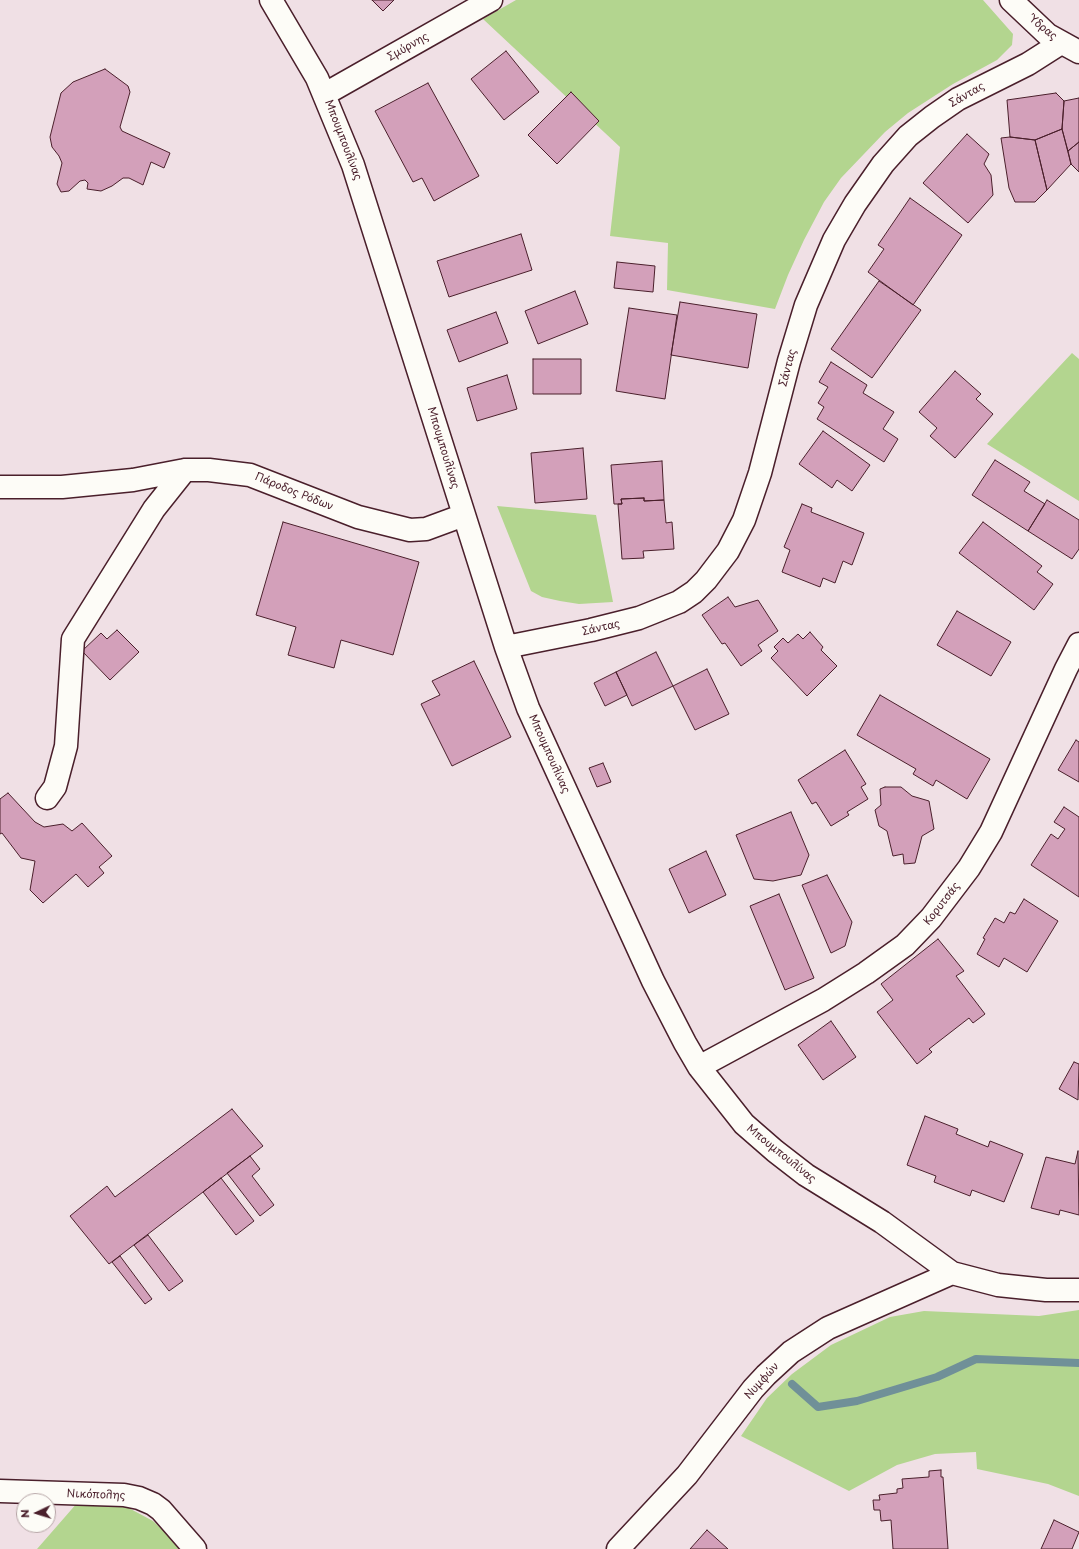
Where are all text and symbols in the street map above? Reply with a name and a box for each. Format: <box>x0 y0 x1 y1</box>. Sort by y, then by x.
street label: Ύδρας <box>1027 13 1059 43</box>
street label: Σμύρνης <box>385 30 431 64</box>
street label: Σάντας <box>947 80 987 110</box>
street label: Μπουμπουλίνας <box>322 98 364 182</box>
street label: Σάντας <box>777 348 799 388</box>
street label: Μπουμπουλίνας <box>424 405 462 491</box>
street label: Πάροδος Ρόδων <box>253 470 335 514</box>
street label: Σάντας <box>581 617 621 639</box>
street label: Μπουμπουλίνας <box>526 713 572 795</box>
street label: Κορυτσάς <box>921 880 963 928</box>
street label: Μπουμπουλίνας <box>744 1122 818 1186</box>
street label: Νυμφών <box>742 1360 782 1402</box>
street label: Νικόπολης <box>66 1487 126 1503</box>
north arrow <box>16 1493 56 1533</box>
text: N <box>16 1509 33 1519</box>

